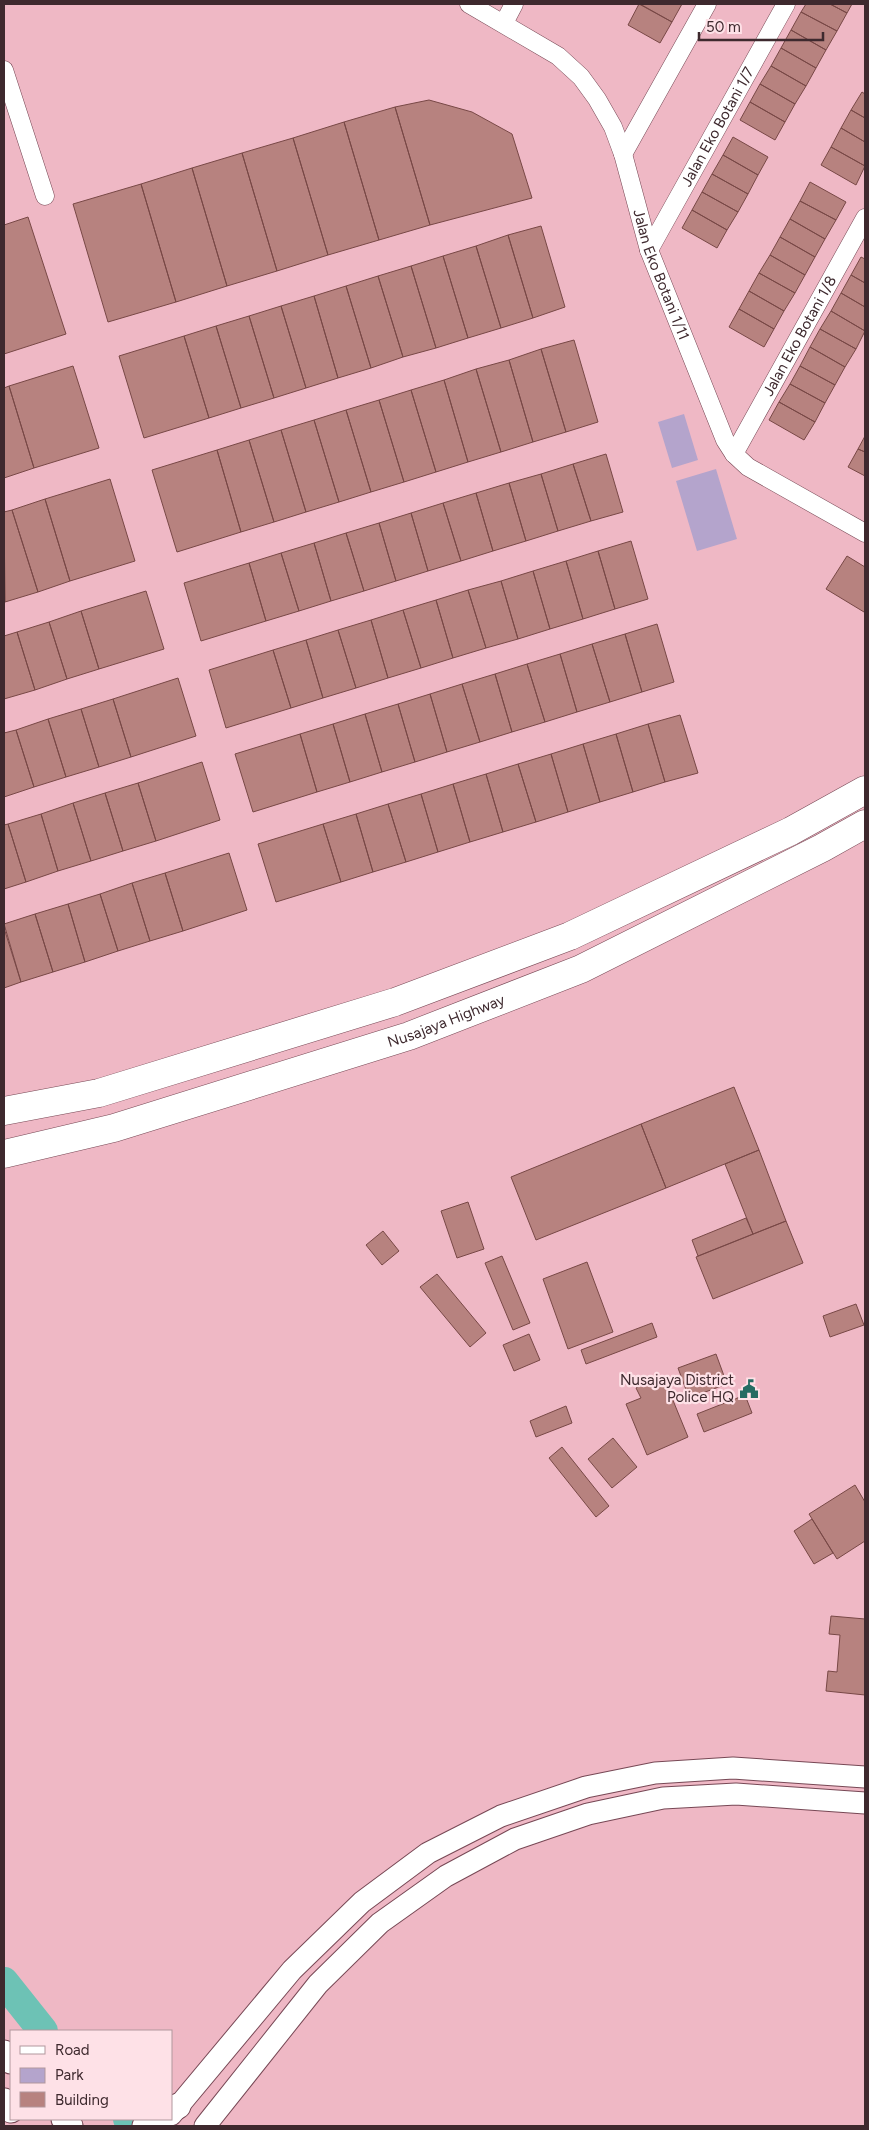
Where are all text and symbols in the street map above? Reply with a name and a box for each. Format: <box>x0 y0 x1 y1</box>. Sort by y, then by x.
scale bar <box>699 10 823 42</box>
text: 50 m <box>706 18 741 36</box>
street label: Jalan Eko Botani 1/7 <box>677 64 758 190</box>
street label: Jalan Eko Botani 1/11 <box>629 207 693 343</box>
street label: Jalan Eko Botani 1/8 <box>759 273 840 399</box>
street label: Nusajaya Highway <box>385 991 507 1051</box>
place label: Nusajaya District Police HQ <box>620 1371 734 1406</box>
public building icon: Nusajaya District Police HQ <box>738 1378 760 1400</box>
legend <box>10 2030 172 2120</box>
text: Road <box>55 2041 90 2059</box>
text: Park <box>55 2066 84 2084</box>
text: Building <box>55 2091 109 2109</box>

